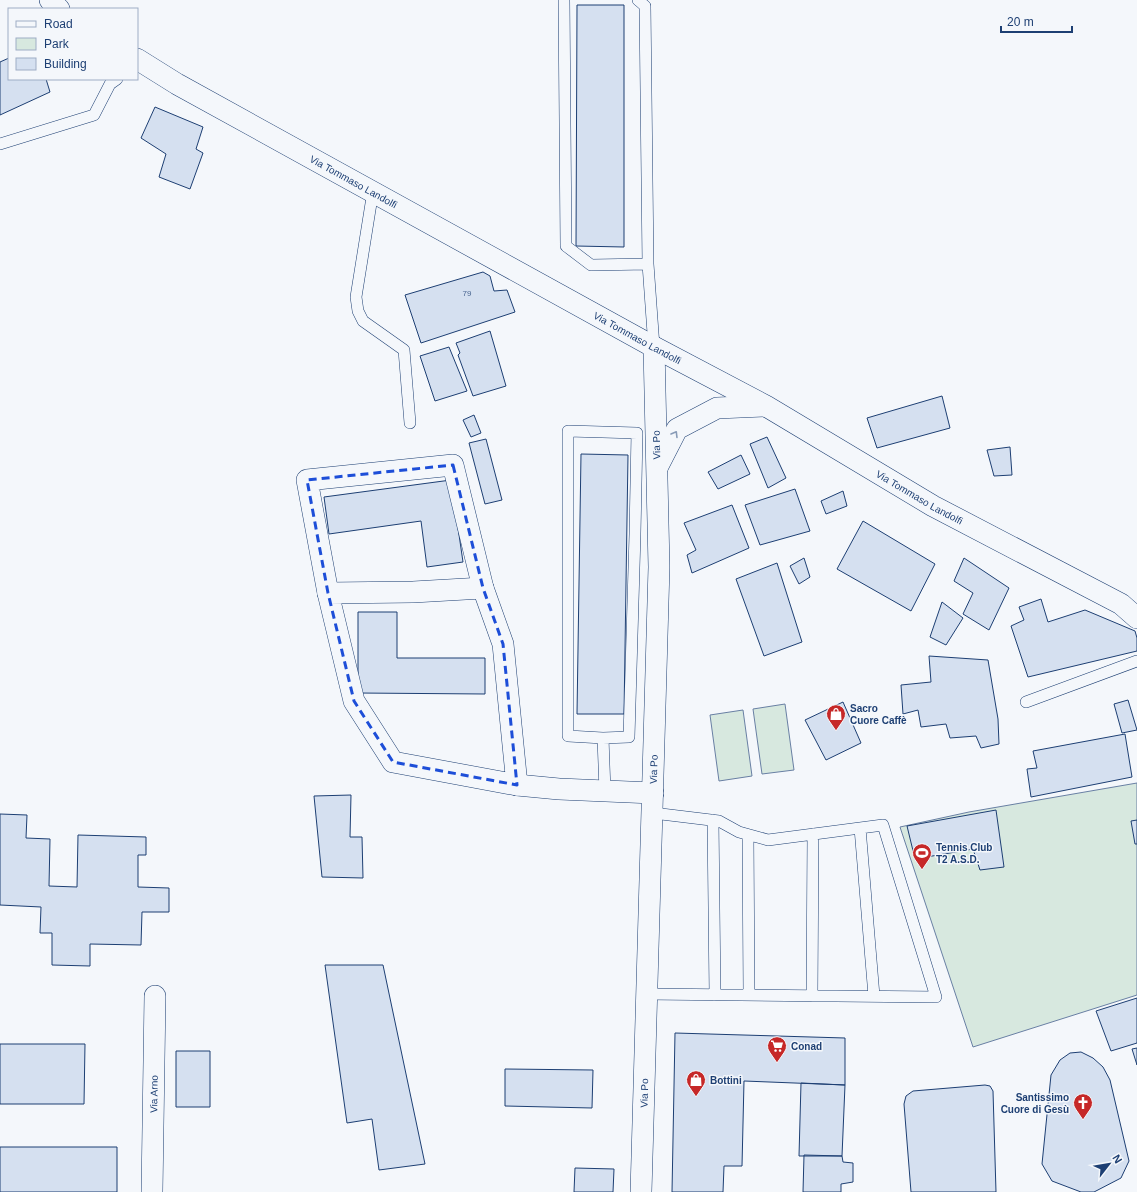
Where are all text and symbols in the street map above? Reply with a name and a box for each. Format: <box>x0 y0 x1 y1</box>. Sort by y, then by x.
legend <box>8 8 138 80</box>
scale bar <box>1001 8 1072 34</box>
text: 20 m <box>1007 15 1034 29</box>
text: Road <box>44 17 73 31</box>
text: Park <box>44 37 70 51</box>
text: Building <box>44 57 87 71</box>
street label: Via Tommaso Landolfi <box>308 153 399 210</box>
house number: 79 <box>463 289 472 298</box>
street label: Via Tommaso Landolfi <box>592 310 683 366</box>
street label: Via Po <box>651 430 662 460</box>
one-way arrow <box>671 432 678 439</box>
street label: Via Tommaso Landolfi <box>874 468 965 527</box>
shop icon: Sacro Cuore Caffè <box>825 703 847 731</box>
place label: Sacro Cuore Caffè <box>850 703 907 726</box>
street label: Via Po <box>648 754 660 784</box>
sports icon: Tennis Club T2 A.S.D. <box>911 842 933 870</box>
place label: Tennis Club T2 A.S.D. <box>936 842 992 865</box>
supermarket icon: Conad <box>766 1035 788 1063</box>
place label: Conad <box>791 1041 822 1052</box>
shop icon: Bottini <box>685 1069 707 1097</box>
street label: Via Arno <box>148 1075 160 1113</box>
place label: Bottini <box>710 1075 742 1086</box>
street label: Via Po <box>638 1078 650 1108</box>
place label: Santissimo Cuore di Gesù <box>1001 1092 1069 1115</box>
church icon: Santissimo Cuore di Gesù <box>1072 1092 1094 1120</box>
north arrow <box>1089 1144 1129 1184</box>
text: N <box>1110 1152 1125 1165</box>

